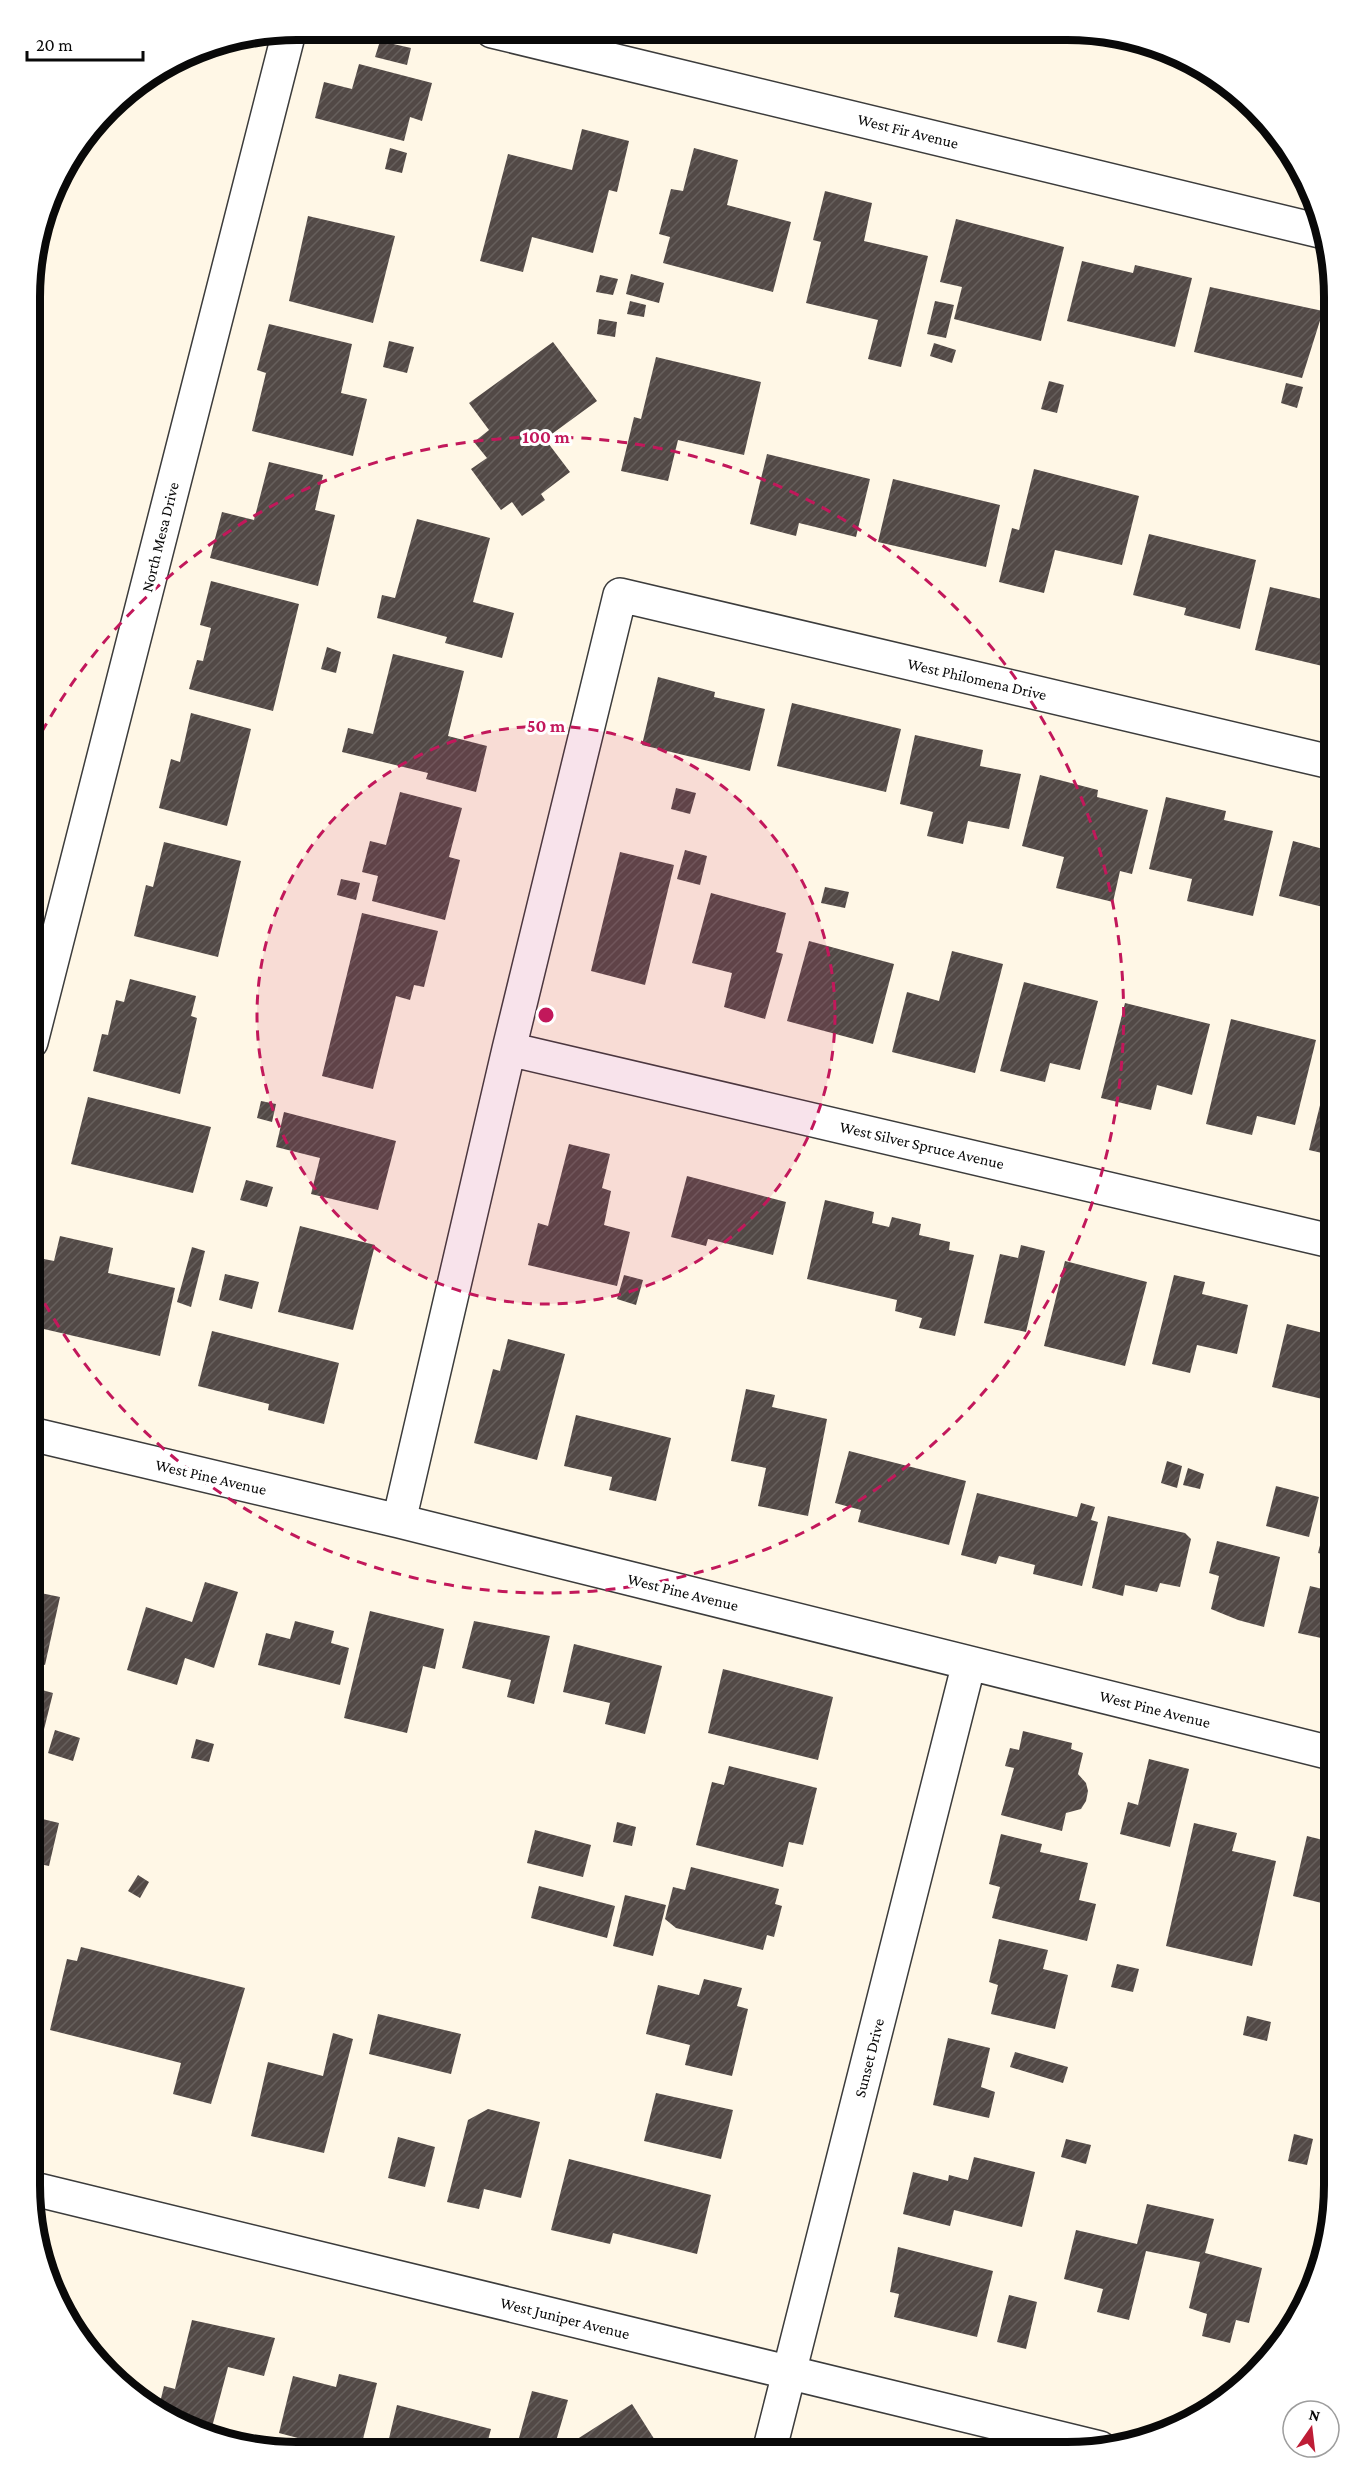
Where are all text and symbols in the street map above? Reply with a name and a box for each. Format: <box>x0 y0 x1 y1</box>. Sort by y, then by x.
scale bar <box>27 24 142 62</box>
text: 20 m <box>36 35 73 55</box>
street label: West Fir Avenue <box>856 110 960 152</box>
text: 100 m <box>522 427 570 447</box>
street label: North Mesa Drive <box>138 480 182 594</box>
street label: West Philomena Drive <box>906 655 1048 703</box>
text: 50 m <box>527 716 566 736</box>
centre of rings <box>536 1005 556 1025</box>
street label: West Silver Spruce Avenue <box>838 1118 1006 1173</box>
street label: West Pine Avenue <box>154 1456 268 1498</box>
street label: West Pine Avenue <box>626 1570 740 1614</box>
street label: West Pine Avenue <box>1098 1687 1212 1731</box>
street label: Sunset Drive <box>851 2017 887 2099</box>
street label: West Juniper Avenue <box>498 2294 632 2343</box>
north arrow <box>1281 2399 1341 2459</box>
text: N <box>1307 2405 1322 2425</box>

